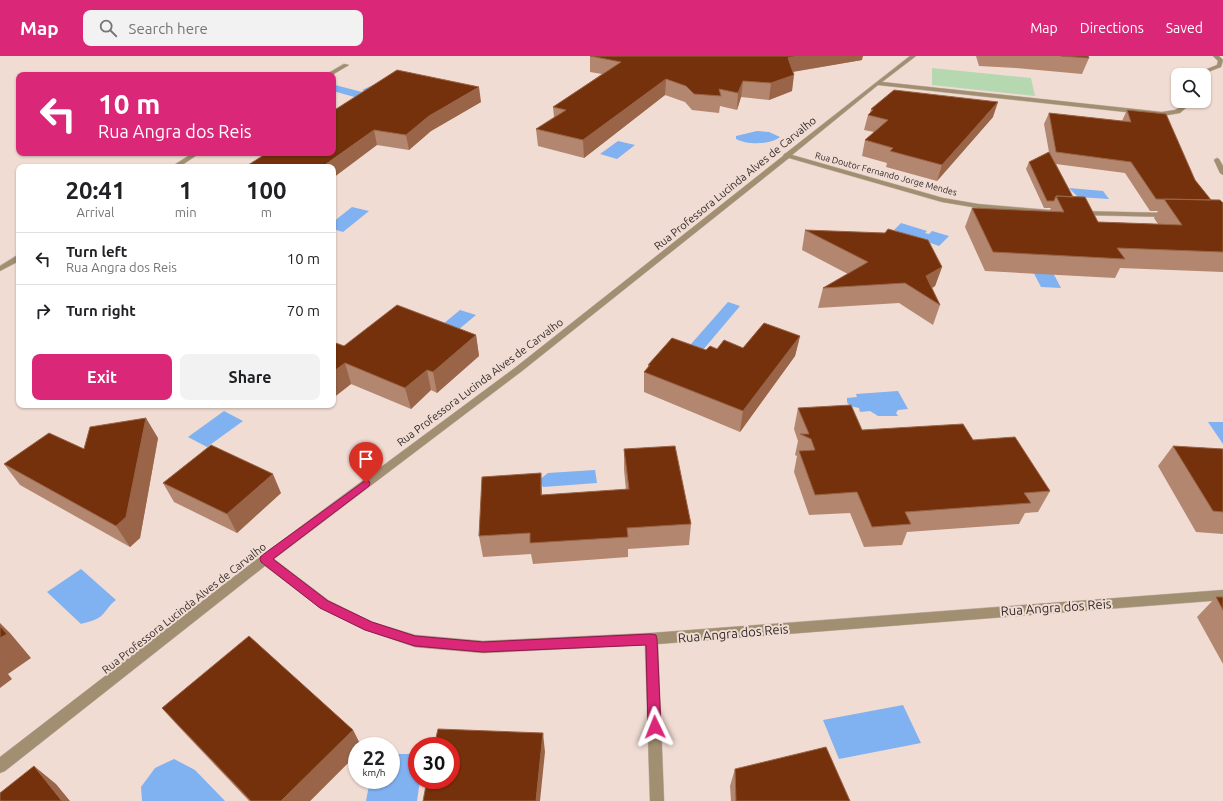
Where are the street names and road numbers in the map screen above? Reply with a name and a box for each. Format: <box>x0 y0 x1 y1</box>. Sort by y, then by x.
street label: Rua Professora Lucinda Alves de Carvalho <box>652 114 818 252</box>
street label: Rua Doutor Fernando Jorge Mendes <box>814 150 958 198</box>
street label: Rua Professora Lucinda Alves de Carvalho <box>395 316 565 448</box>
street label: Rua Professora Lucinda Alves de Carvalho <box>100 540 268 676</box>
street label: Rua Angra dos Reis <box>1000 596 1112 618</box>
street label: Rua Angra dos Reis <box>677 621 789 645</box>

